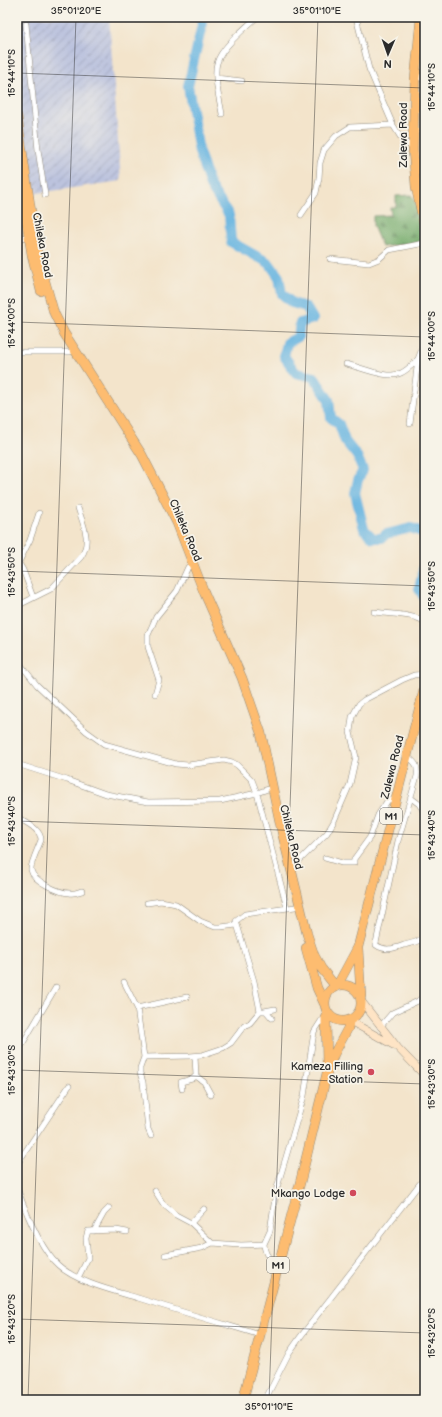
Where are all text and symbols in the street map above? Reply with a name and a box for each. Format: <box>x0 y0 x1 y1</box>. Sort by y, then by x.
text: 35°01'20"E <box>51 5 102 17</box>
text: 35°01'10"E <box>293 5 342 17</box>
north arrow <box>368 34 408 74</box>
text: 15°44'10"S <box>6 49 18 97</box>
text: N <box>383 57 392 70</box>
text: 15°44'10"S <box>426 63 438 111</box>
street label: Zalewa Road <box>397 103 410 168</box>
street label: Chileka Road <box>30 211 55 279</box>
text: 15°44'00"S <box>6 298 18 348</box>
text: 15°44'00"S <box>426 311 438 361</box>
street label: Chileka Road <box>167 497 204 563</box>
text: 15°43'50"S <box>6 547 18 597</box>
text: 15°43'50"S <box>426 561 438 611</box>
street label: Zalewa Road <box>378 734 407 801</box>
text: 15°43'40"S <box>6 796 18 846</box>
street label: Chileka Road <box>277 803 306 871</box>
road number: M1 <box>380 808 402 824</box>
text: 15°43'40"S <box>426 810 438 860</box>
text: 15°43'30"S <box>6 1045 18 1095</box>
text: 15°43'30"S <box>426 1059 438 1109</box>
place label: Kameza Filling Station <box>291 1060 363 1086</box>
marker: Kameza Filling Station <box>366 1067 376 1077</box>
place label: Mkango Lodge <box>271 1187 345 1200</box>
marker: Mkango Lodge <box>348 1188 358 1198</box>
road number: M1 <box>267 1257 289 1273</box>
text: 15°43'20"S <box>6 1294 18 1344</box>
text: 15°43'20"S <box>426 1308 438 1358</box>
text: 35°01'10"E <box>245 1401 294 1413</box>

